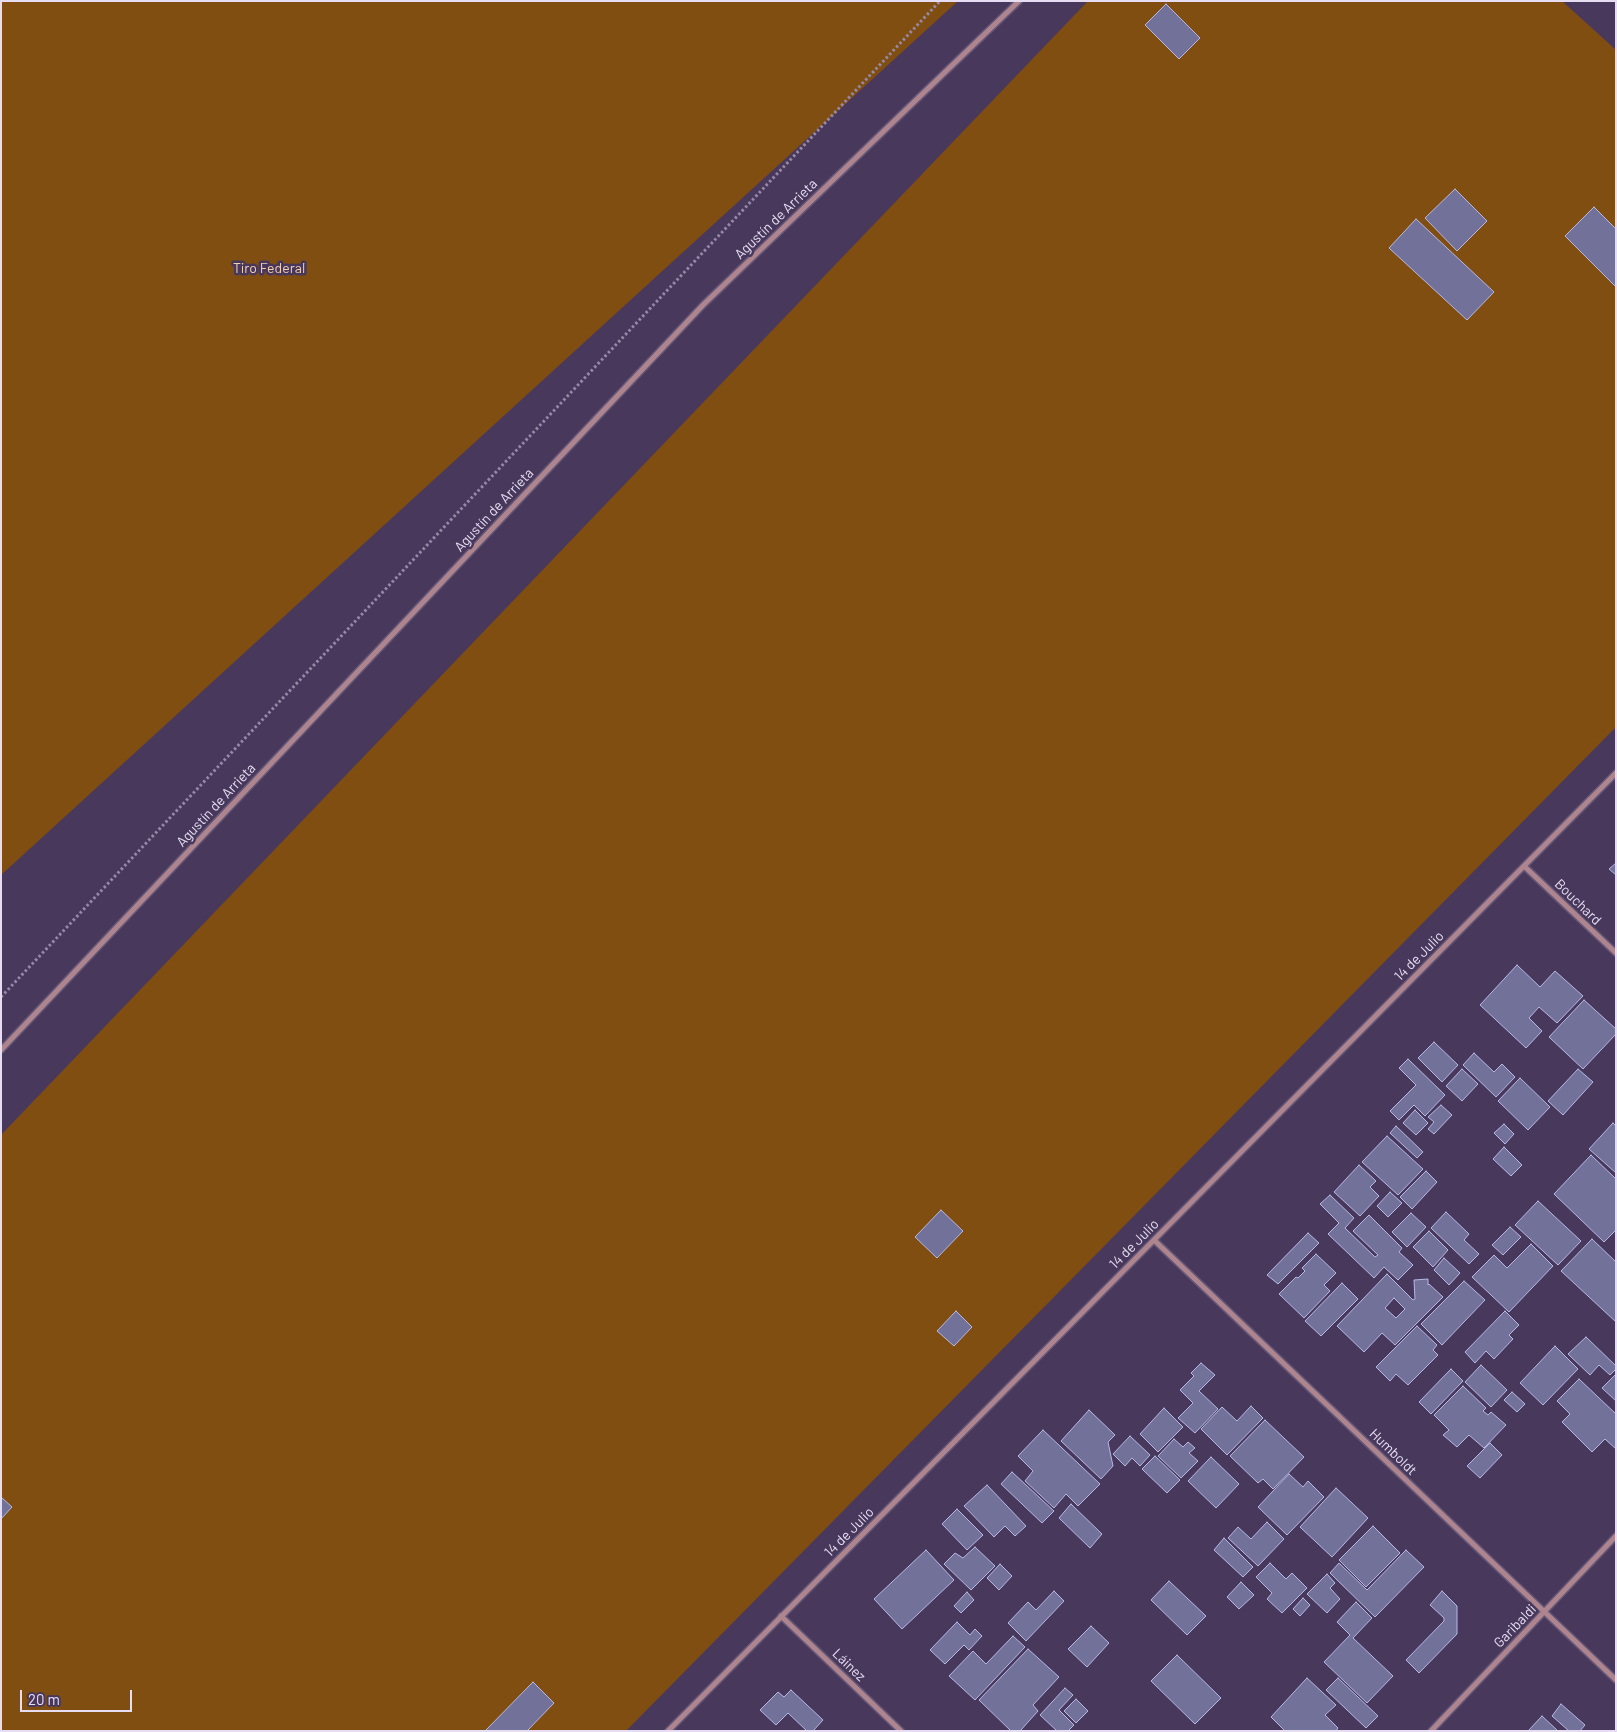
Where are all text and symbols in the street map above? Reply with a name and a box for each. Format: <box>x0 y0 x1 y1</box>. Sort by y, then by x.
street label: Agustín de Arrieta <box>731 175 821 263</box>
park label: Tiro Federal <box>233 260 305 276</box>
street label: Agustín de Arrieta <box>451 465 537 555</box>
street label: Agustín de Arrieta <box>173 760 259 850</box>
street label: Bouchard <box>1551 876 1605 928</box>
street label: 14 de Julio <box>1391 928 1447 984</box>
street label: 14 de Julio <box>1106 1216 1162 1272</box>
street label: Humboldt <box>1366 1425 1420 1479</box>
street label: 14 de Julio <box>821 1504 877 1560</box>
street label: Garibaldi <box>1490 1601 1540 1651</box>
street label: Láinez <box>829 1645 869 1685</box>
scale bar <box>22 1680 135 1712</box>
text: 20 m <box>28 1690 60 1708</box>

